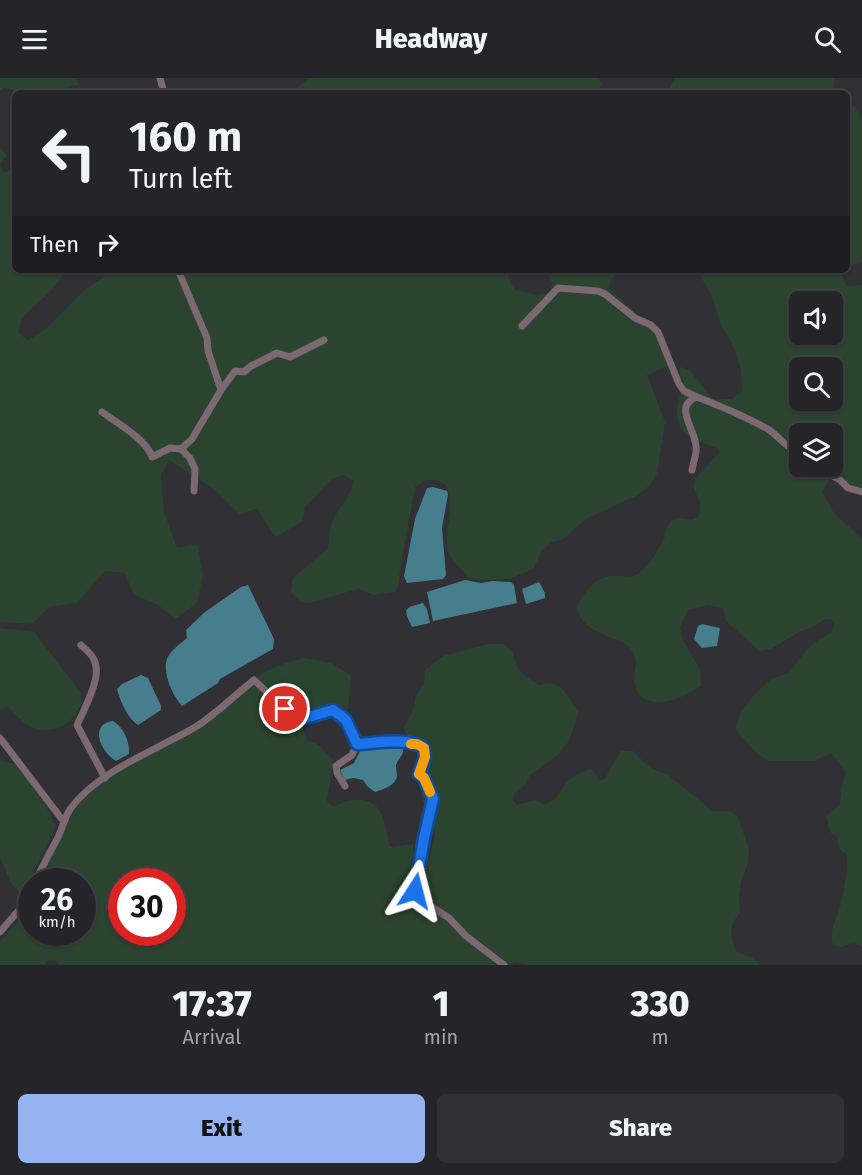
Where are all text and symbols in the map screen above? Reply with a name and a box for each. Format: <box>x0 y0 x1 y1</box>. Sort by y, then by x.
icon: menu <box>18 23 51 56</box>
text: Headway <box>375 23 487 55</box>
icon: search <box>811 23 844 56</box>
text: 160 m <box>129 112 242 162</box>
icon: left <box>30 114 108 192</box>
text: Turn left <box>129 163 232 195</box>
icon: right <box>91 228 124 261</box>
text: Then <box>30 231 79 258</box>
map controls <box>789 291 843 477</box>
button: sound <box>789 291 843 345</box>
button: search <box>789 357 843 411</box>
button: layers <box>789 423 843 477</box>
pin <box>259 683 310 734</box>
icon: arrive <box>268 692 301 725</box>
position arrow <box>383 859 447 923</box>
speed limit sign: 30 <box>108 868 186 946</box>
text: 26 <box>41 882 73 918</box>
text: km/h <box>38 913 76 931</box>
text: 17:37 <box>172 982 252 1026</box>
text: 1 <box>432 982 450 1026</box>
text: 330 <box>630 982 690 1026</box>
text: Arrival <box>183 1025 241 1049</box>
text: min <box>424 1025 458 1049</box>
text: m <box>652 1025 669 1049</box>
button: Exit <box>18 1094 425 1163</box>
button: Share <box>437 1094 844 1163</box>

